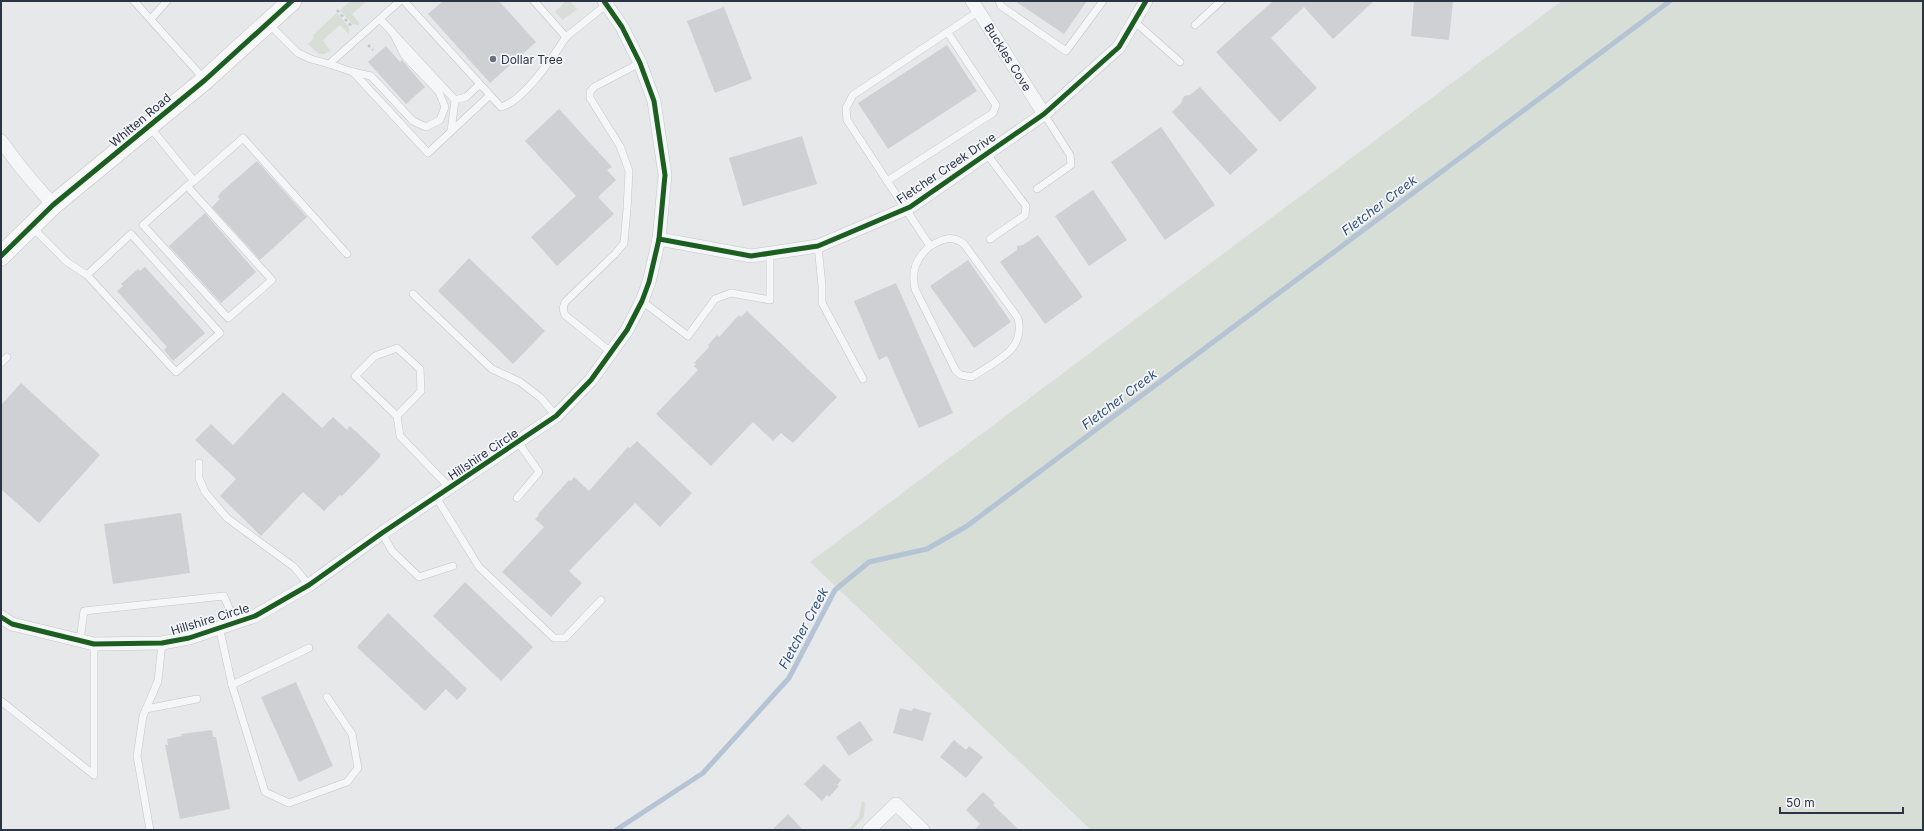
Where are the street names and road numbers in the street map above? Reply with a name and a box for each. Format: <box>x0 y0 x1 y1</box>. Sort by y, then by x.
street label: Buckles Cove <box>981 20 1035 94</box>
street label: Whitten Road <box>106 90 174 150</box>
street label: Fletcher Creek Drive <box>894 129 998 207</box>
street label: Hillshire Circle <box>445 425 521 483</box>
street label: Hillshire Circle <box>169 600 251 638</box>

